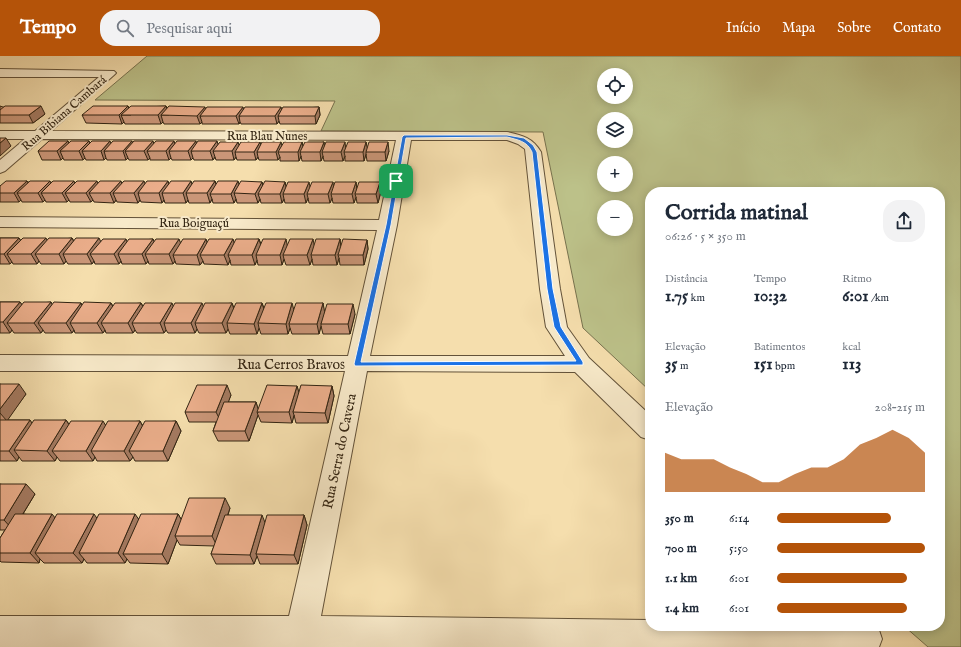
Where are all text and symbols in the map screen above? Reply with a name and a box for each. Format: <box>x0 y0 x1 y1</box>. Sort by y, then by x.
search box <box>100 10 380 46</box>
text: Tempo <box>20 16 76 40</box>
icon: search <box>114 17 136 39</box>
text: Pesquisar aqui <box>146 19 232 38</box>
text: Início <box>726 19 760 37</box>
text: Mapa <box>782 19 815 37</box>
text: Sobre <box>837 19 871 37</box>
text: Contato <box>893 19 941 37</box>
map controls <box>597 68 633 236</box>
button: locate <box>597 68 633 104</box>
street label: Rua Bibiana Cambará <box>19 72 110 154</box>
button: layers <box>597 112 633 148</box>
street label: Rua Blau Nunes <box>227 129 307 144</box>
button: + <box>597 156 633 192</box>
pin <box>379 164 413 198</box>
icon: arrive <box>385 170 407 192</box>
text: Corrida matinal <box>665 199 808 227</box>
button: − <box>597 200 633 236</box>
button: share <box>883 200 925 242</box>
street label: Rua Boiguaçú <box>159 216 229 231</box>
text: 06:26 · 5 × 350 m <box>665 228 746 245</box>
text: Distância <box>665 272 707 286</box>
text: Tempo <box>754 272 786 286</box>
text: Ritmo <box>842 272 872 286</box>
text: 1.75 <box>665 286 688 307</box>
text: 10:32 <box>754 286 787 307</box>
text: 6:01 <box>842 286 869 307</box>
text: km <box>688 291 705 305</box>
text: /km <box>869 291 889 305</box>
text: Elevação <box>665 340 706 354</box>
text: Batimentos <box>754 340 805 354</box>
text: kcal <box>842 340 861 354</box>
text: 35 <box>665 354 678 375</box>
text: 151 <box>754 354 772 375</box>
text: 113 <box>842 354 861 375</box>
street label: Rua Cerros Bravos <box>237 356 345 374</box>
text: m <box>678 359 688 373</box>
text: bpm <box>772 359 795 373</box>
street label: Rua Serra do Cavera <box>319 391 361 511</box>
text: Elevação <box>665 399 713 416</box>
text: 208–215 m <box>875 399 925 416</box>
text: 350 m <box>665 510 694 527</box>
text: 6:14 <box>729 510 749 527</box>
text: 700 m <box>665 540 697 557</box>
text: 5:50 <box>729 540 748 557</box>
text: 1.1 km <box>665 570 697 587</box>
text: 6:01 <box>729 570 749 587</box>
text: 1.4 km <box>665 600 699 617</box>
text: 6:01 <box>729 600 749 617</box>

